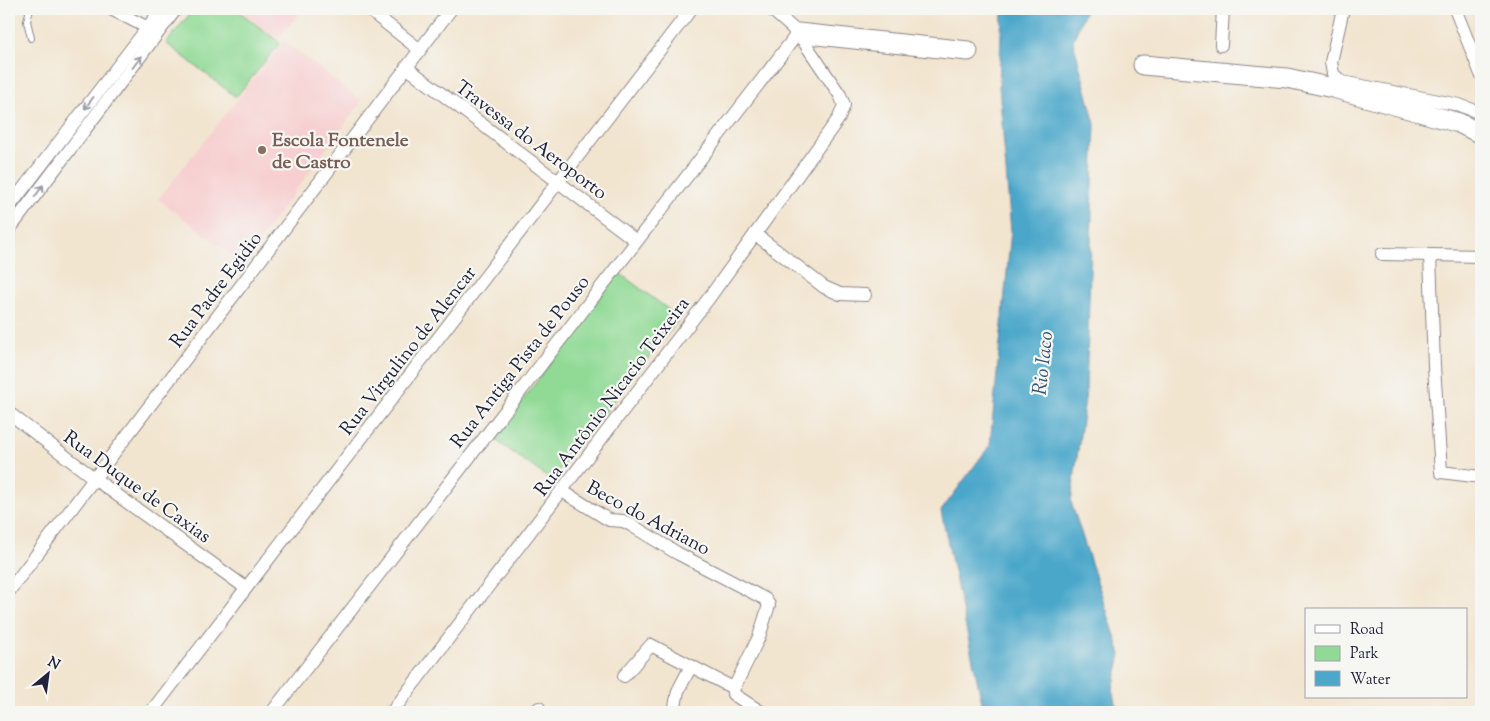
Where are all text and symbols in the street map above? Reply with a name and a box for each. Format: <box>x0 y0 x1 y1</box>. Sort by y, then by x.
one-way arrow <box>131 56 142 69</box>
street label: Travessa do Aeroporto <box>449 75 612 207</box>
one-way arrow <box>83 96 94 109</box>
place label: Escola Fontenele de Castro <box>272 128 409 177</box>
marker: Escola Fontenele de Castro <box>256 144 268 156</box>
one-way arrow <box>33 185 44 198</box>
street label: Rua Padre Egidio <box>164 227 270 354</box>
street label: Rua Virgulino de Alencar <box>334 261 484 442</box>
street label: Rua Antiga Pista de Pouso <box>445 271 597 455</box>
street label: Rua Antônio Nicacio Teixeira <box>529 292 697 503</box>
water label: Rio Iaco <box>1027 330 1062 397</box>
street label: Rua Duque de Caxias <box>57 425 216 551</box>
street label: Beco do Adriano <box>581 475 714 563</box>
legend <box>1305 608 1468 698</box>
text: Road <box>1350 620 1384 641</box>
text: Park <box>1350 644 1379 665</box>
north arrow <box>22 648 72 698</box>
text: N <box>44 653 63 676</box>
text: Water <box>1350 670 1391 691</box>

